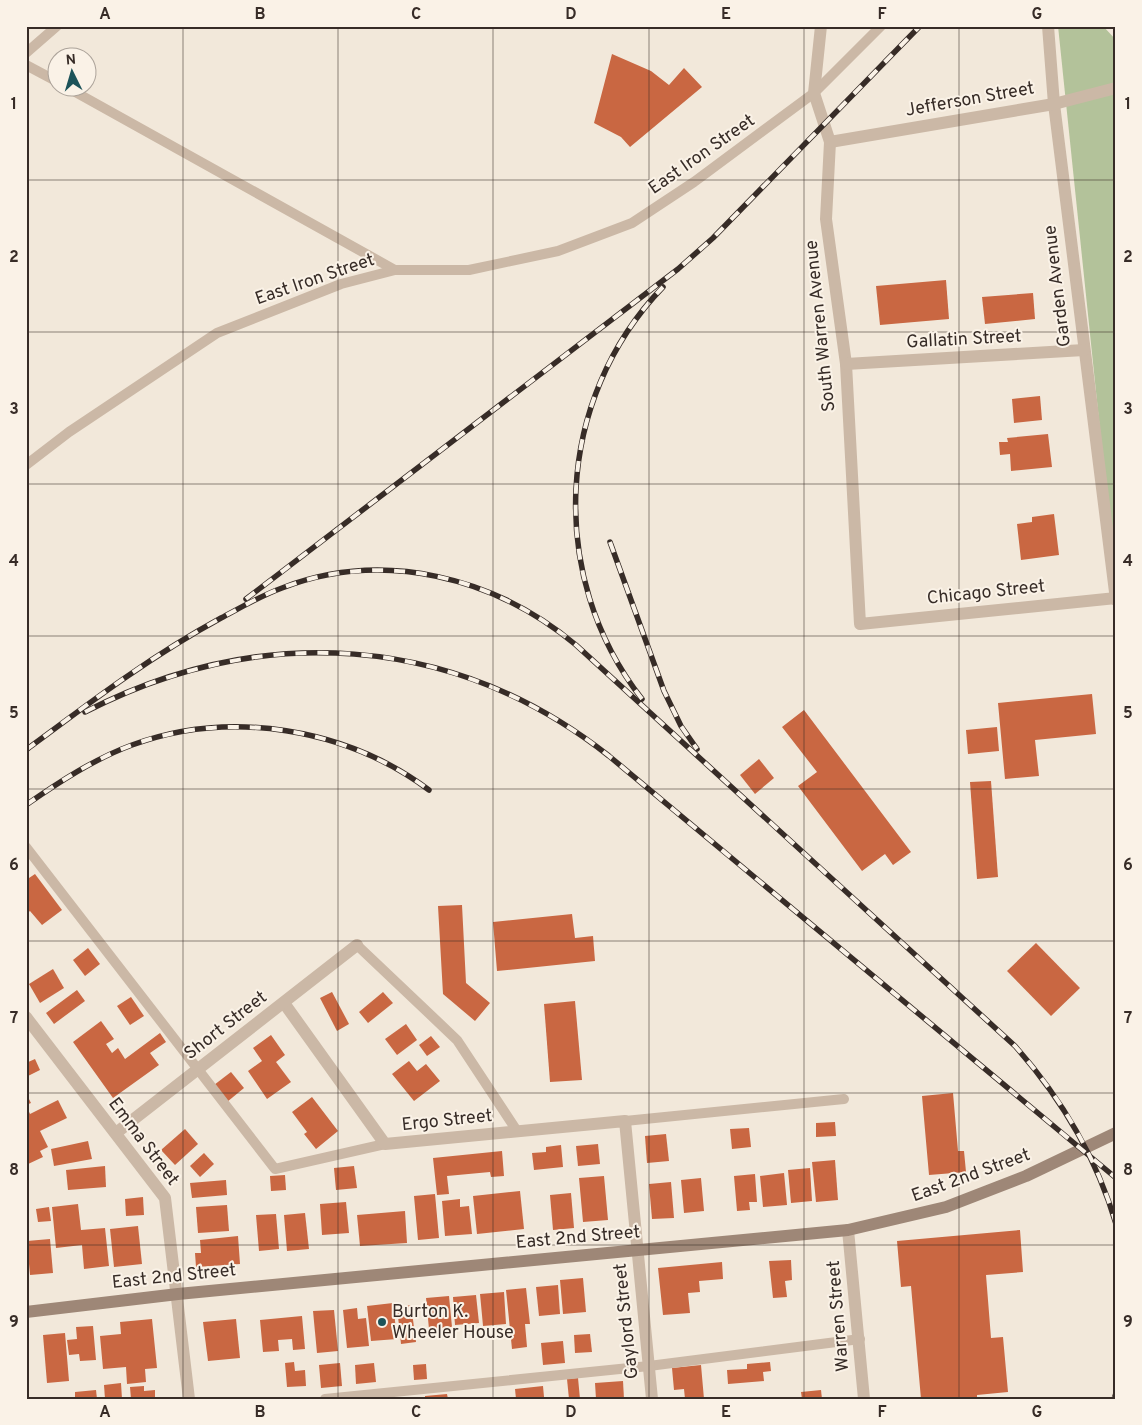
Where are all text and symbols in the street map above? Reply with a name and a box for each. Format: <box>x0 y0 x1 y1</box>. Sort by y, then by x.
text: A <box>99 5 111 25</box>
text: B <box>254 5 266 25</box>
text: C <box>411 5 421 25</box>
text: D <box>565 5 577 25</box>
text: E <box>721 5 731 25</box>
text: F <box>877 5 887 25</box>
text: G <box>1032 5 1042 25</box>
north arrow <box>48 48 98 98</box>
text: N <box>65 52 77 69</box>
street label: Jefferson Street <box>904 77 1036 123</box>
text: 1 <box>11 95 17 115</box>
text: 1 <box>1125 95 1131 115</box>
street label: East Iron Street <box>644 110 760 200</box>
street label: Garden Avenue <box>1039 224 1077 348</box>
street label: South Warren Avenue <box>801 239 841 413</box>
text: 2 <box>9 248 19 268</box>
text: 2 <box>1123 248 1133 268</box>
street label: East Iron Street <box>252 249 378 311</box>
street label: Gallatin Street <box>906 325 1022 355</box>
text: 3 <box>9 400 19 420</box>
text: 3 <box>1123 400 1133 420</box>
text: 4 <box>9 552 19 572</box>
text: 4 <box>1123 552 1133 572</box>
street label: Chicago Street <box>926 575 1046 611</box>
text: 5 <box>9 704 19 724</box>
text: 5 <box>1123 704 1133 724</box>
text: 6 <box>9 856 19 876</box>
text: 6 <box>1123 856 1133 876</box>
street label: Short Street <box>180 986 272 1066</box>
text: 7 <box>10 1009 18 1029</box>
text: 7 <box>1124 1009 1132 1029</box>
street label: Emma Street <box>102 1093 184 1191</box>
street label: Ergo Street <box>400 1105 494 1137</box>
street label: East 2nd Street <box>908 1144 1034 1208</box>
text: 8 <box>9 1161 19 1181</box>
text: 8 <box>1123 1161 1133 1181</box>
street label: East 2nd Street <box>515 1221 641 1255</box>
street label: East 2nd Street <box>111 1259 237 1295</box>
street label: Warren Street <box>823 1259 855 1373</box>
street label: Gaylord Street <box>609 1262 645 1380</box>
place label: Burton K. Wheeler House <box>392 1301 514 1345</box>
text: 9 <box>9 1313 19 1333</box>
text: 9 <box>1123 1313 1133 1333</box>
marker: Burton K. Wheeler House <box>376 1316 388 1328</box>
text: A <box>99 1403 111 1423</box>
text: B <box>254 1403 266 1423</box>
text: C <box>411 1403 421 1423</box>
text: D <box>565 1403 577 1423</box>
text: E <box>721 1403 731 1423</box>
text: F <box>877 1403 887 1423</box>
text: G <box>1032 1403 1042 1423</box>

